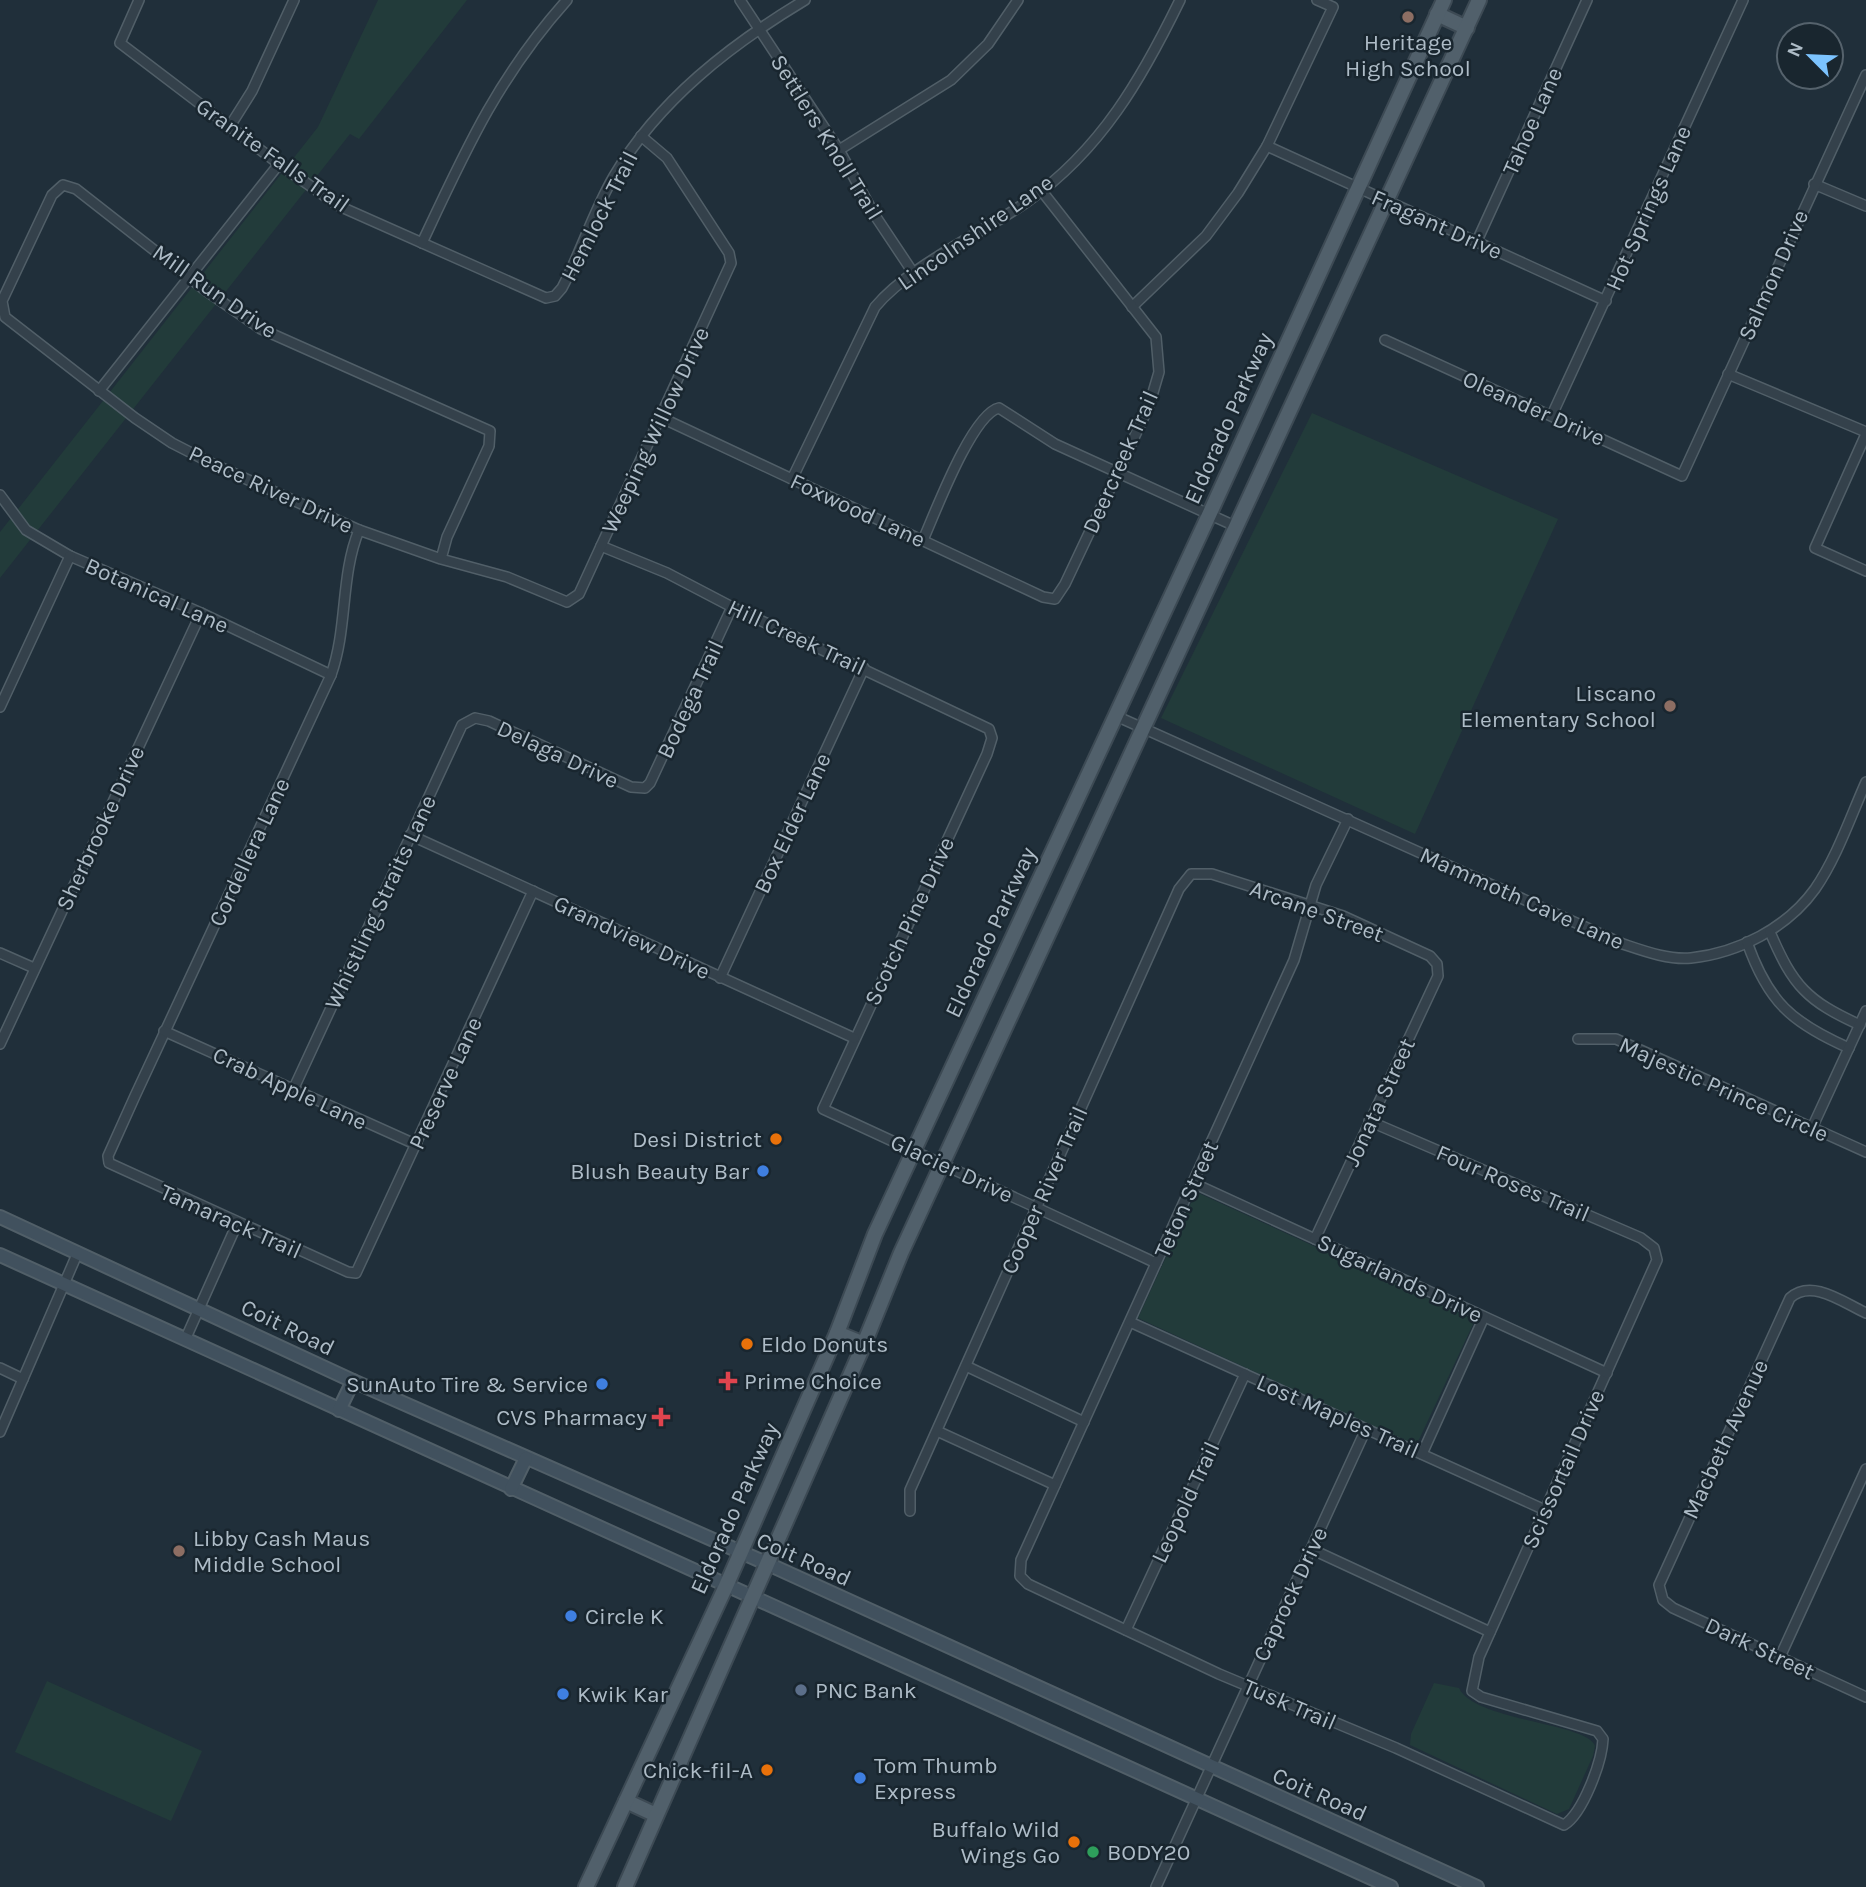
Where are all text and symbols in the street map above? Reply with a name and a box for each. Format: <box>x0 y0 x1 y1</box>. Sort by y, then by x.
marker: Heritage High School <box>1400 9 1416 25</box>
north arrow <box>1775 21 1845 91</box>
place label: Heritage High School <box>1345 29 1471 82</box>
text: N <box>1783 39 1808 60</box>
street label: Settlers Knoll Trail <box>765 50 888 225</box>
street label: Tahoe Lane <box>1497 63 1568 179</box>
street label: Granite Falls Trail <box>191 92 355 218</box>
street label: Hot Springs Lane <box>1600 121 1697 295</box>
street label: Hemlock Trail <box>555 147 644 286</box>
street label: Lincolnshire Lane <box>892 169 1058 296</box>
street label: Fragant Drive <box>1367 184 1506 265</box>
street label: Salmon Drive <box>1733 206 1814 345</box>
street label: Mill Run Drive <box>147 239 282 344</box>
street label: Weeping Willow Drive <box>596 323 715 538</box>
street label: Eldorado Parkway <box>1179 328 1279 508</box>
street label: Oleander Drive <box>1459 365 1609 452</box>
street label: Deercreek Trail <box>1077 387 1164 538</box>
street label: Peace River Drive <box>184 440 357 539</box>
street label: Foxwood Lane <box>786 467 930 553</box>
street label: Botanical Lane <box>81 552 233 639</box>
street label: Hill Creek Trail <box>723 594 870 681</box>
street label: Bodega Trail <box>651 636 730 763</box>
place label: Liscano Elementary School <box>1461 680 1656 733</box>
marker: Liscano Elementary School <box>1662 698 1678 714</box>
street label: Delaga Drive <box>493 715 623 794</box>
street label: Sherbrooke Drive <box>50 741 151 915</box>
street label: Box Elder Lane <box>748 749 837 898</box>
street label: Cordellera Lane <box>203 774 296 931</box>
street label: Whistling Straits Lane <box>319 791 442 1014</box>
street label: Scotch Pine Drive <box>859 833 960 1010</box>
street label: Mammoth Cave Lane <box>1416 841 1628 956</box>
street label: Eldorado Parkway <box>939 842 1042 1022</box>
street label: Arcane Street <box>1246 875 1388 948</box>
street label: Grandview Drive <box>549 889 714 985</box>
street label: Preserve Lane <box>403 1013 488 1154</box>
street label: Majestic Prince Circle <box>1615 1031 1833 1148</box>
street label: Jonata Street <box>1338 1034 1421 1171</box>
street label: Crab Apple Lane <box>208 1041 371 1136</box>
street label: Cooper River Trail <box>995 1102 1093 1278</box>
place label: Desi District <box>632 1126 762 1153</box>
street label: Glacier Drive <box>886 1128 1017 1209</box>
marker: Desi District <box>768 1131 784 1147</box>
street label: Teton Street <box>1149 1136 1224 1262</box>
street label: Four Roses Trail <box>1432 1139 1594 1228</box>
place label: Blush Beauty Bar <box>570 1158 750 1185</box>
marker: Blush Beauty Bar <box>755 1163 771 1179</box>
street label: Tamarack Trail <box>156 1178 306 1265</box>
street label: Sugarlands Drive <box>1313 1228 1487 1329</box>
street label: Coit Road <box>237 1293 339 1362</box>
place label: Eldo Donuts <box>761 1331 888 1358</box>
marker: Eldo Donuts <box>739 1336 755 1352</box>
street label: Macbeth Avenue <box>1677 1355 1774 1523</box>
place label: Prime Choice <box>744 1368 882 1395</box>
street label: Lost Maples Trail <box>1252 1369 1423 1464</box>
place label: SunAuto Tire & Service <box>346 1371 588 1398</box>
marker: Prime Choice <box>718 1371 738 1391</box>
marker: SunAuto Tire & Service <box>594 1376 610 1392</box>
street label: Scissortail Drive <box>1516 1385 1611 1553</box>
place label: CVS Pharmacy <box>496 1404 647 1431</box>
marker: CVS Pharmacy <box>653 1409 669 1425</box>
street label: Eldorado Parkway <box>685 1418 785 1598</box>
street label: Leopold Trail <box>1146 1437 1225 1567</box>
street label: Caprock Drive <box>1248 1523 1333 1666</box>
place label: Libby Cash Maus Middle School <box>193 1525 370 1578</box>
street label: Coit Road <box>752 1527 855 1592</box>
marker: Libby Cash Maus Middle School <box>171 1543 187 1559</box>
place label: Circle K <box>585 1603 664 1630</box>
marker: Circle K <box>563 1608 579 1624</box>
street label: Dark Street <box>1701 1611 1819 1686</box>
street label: Tusk Trail <box>1239 1673 1340 1736</box>
place label: PNC Bank <box>815 1677 917 1704</box>
place label: Kwik Kar <box>577 1681 669 1708</box>
marker: PNC Bank <box>793 1682 809 1698</box>
marker: Kwik Kar <box>555 1686 571 1702</box>
place label: Tom Thumb Express <box>874 1752 998 1805</box>
place label: Chick-fil-A <box>643 1757 753 1784</box>
marker: Chick-fil-A <box>759 1762 775 1778</box>
street label: Coit Road <box>1268 1762 1371 1827</box>
marker: Tom Thumb Express <box>852 1770 868 1786</box>
place label: Buffalo Wild Wings Go <box>931 1816 1060 1869</box>
marker: Buffalo Wild Wings Go <box>1066 1834 1082 1850</box>
place label: BODY20 <box>1107 1839 1190 1866</box>
marker: BODY20 <box>1085 1844 1101 1860</box>

